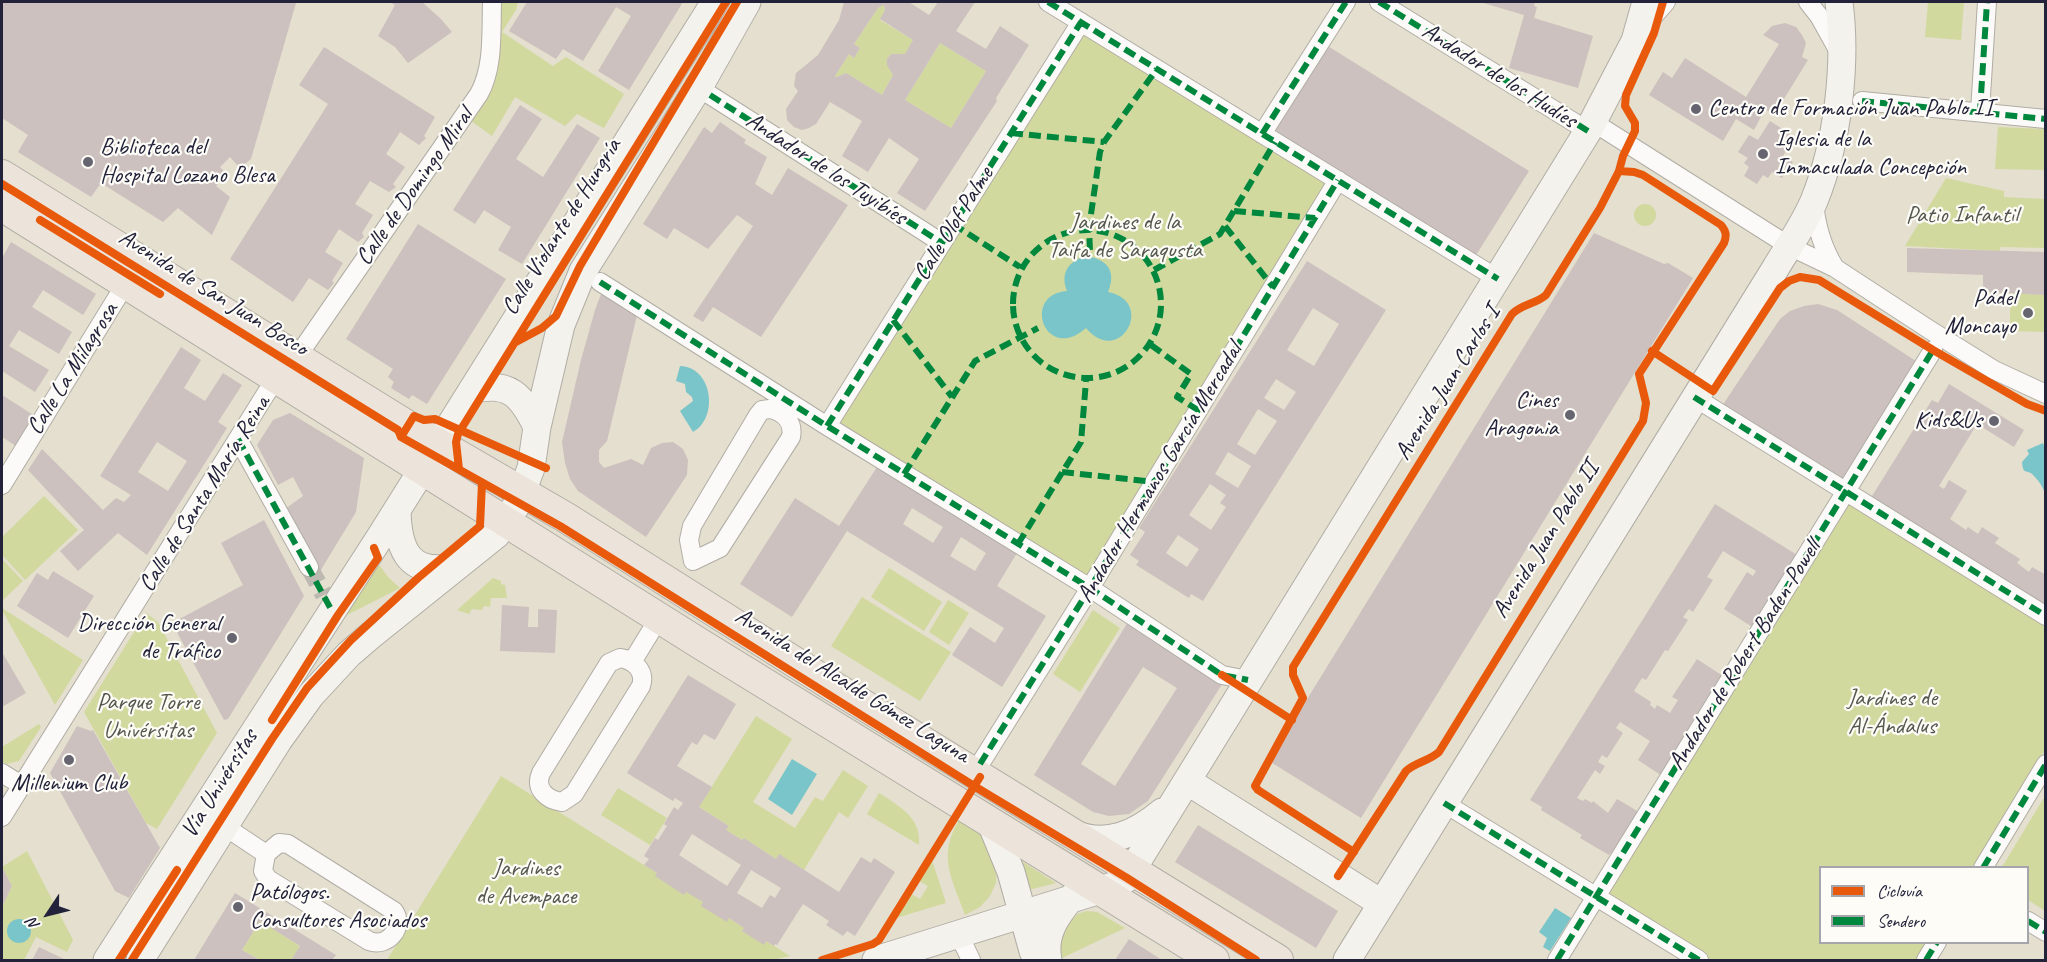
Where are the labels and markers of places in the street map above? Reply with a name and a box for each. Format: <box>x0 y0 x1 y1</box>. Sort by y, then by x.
place label: Centro de Formación Juan Pablo II <box>1708 95 1993 123</box>
marker: Centro de Formación Juan Pablo II <box>1689 102 1703 116</box>
place label: Iglesia de la Inmaculada Concepción <box>1775 126 1966 182</box>
place label: Biblioteca del Hospital Lozano Blesa <box>100 134 275 190</box>
marker: Iglesia de la Inmaculada Concepción <box>1756 147 1770 161</box>
marker: Biblioteca del Hospital Lozano Blesa <box>81 155 95 169</box>
place label: Pádel Moncayo <box>1945 285 2016 341</box>
marker: Pádel Moncayo <box>2021 306 2035 320</box>
place label: Cines Aragonia <box>1484 387 1558 443</box>
place label: Kids&Us <box>1914 407 1982 435</box>
marker: Cines Aragonia <box>1563 408 1577 422</box>
marker: Kids&Us <box>1987 414 2001 428</box>
place label: Dirección General de Tráfico <box>77 610 220 666</box>
marker: Dirección General de Tráfico <box>225 631 239 645</box>
marker: Millenium Club <box>62 753 76 767</box>
place label: Millenium Club <box>11 770 127 798</box>
place label: Patólogos. Consultores Asociados <box>250 879 426 935</box>
marker: Patólogos. Consultores Asociados <box>231 900 245 914</box>

